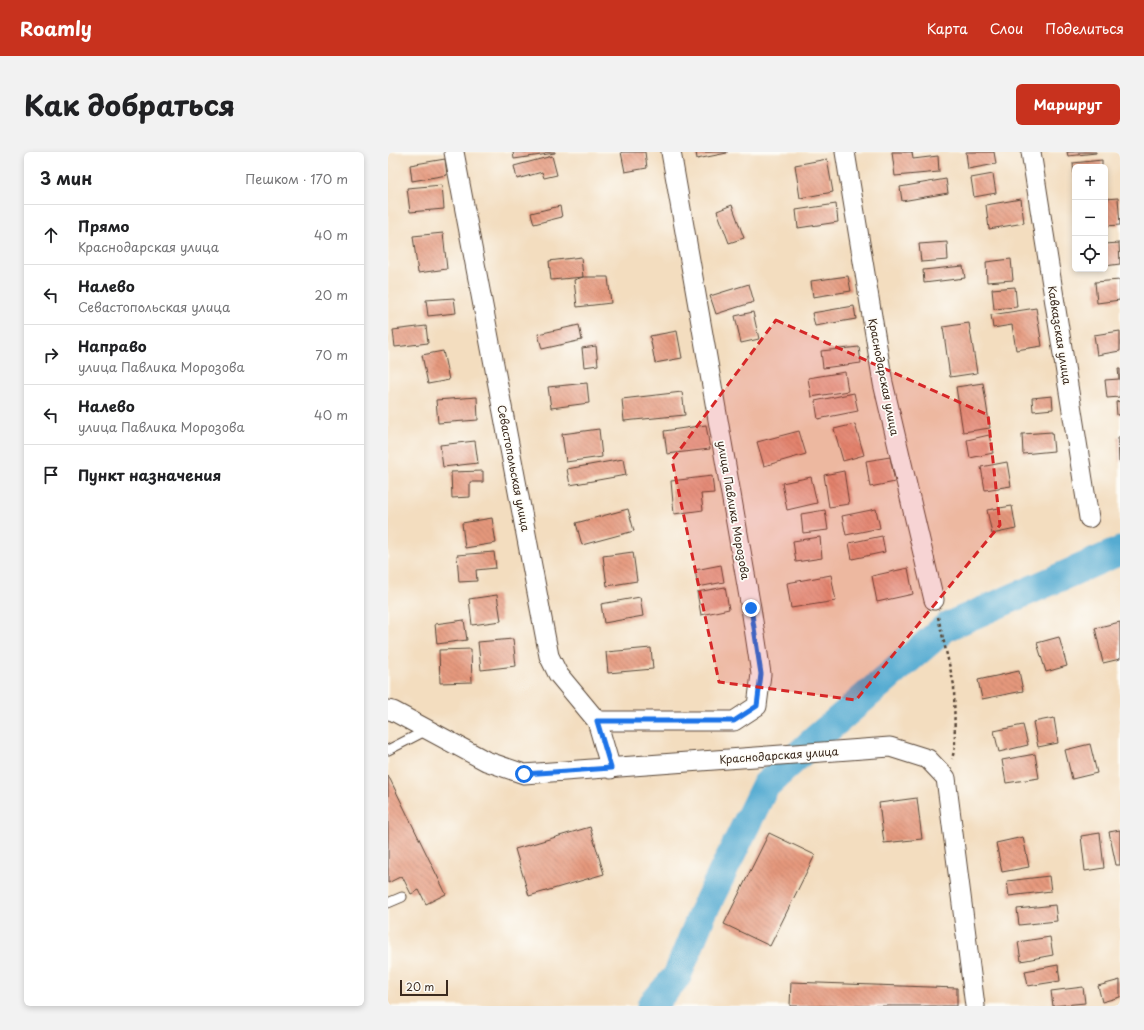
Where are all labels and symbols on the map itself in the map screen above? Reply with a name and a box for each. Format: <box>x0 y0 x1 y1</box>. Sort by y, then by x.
street label: Кавказская улица <box>1044 284 1076 386</box>
street label: Краснодарская улица <box>864 317 904 437</box>
street label: Севастопольская улица <box>493 403 535 533</box>
street label: улица Павлика Морозова <box>713 439 755 581</box>
route end <box>742 599 760 617</box>
street label: Краснодарская улица <box>719 742 839 768</box>
route start <box>515 765 533 783</box>
scale bar <box>400 978 448 997</box>

